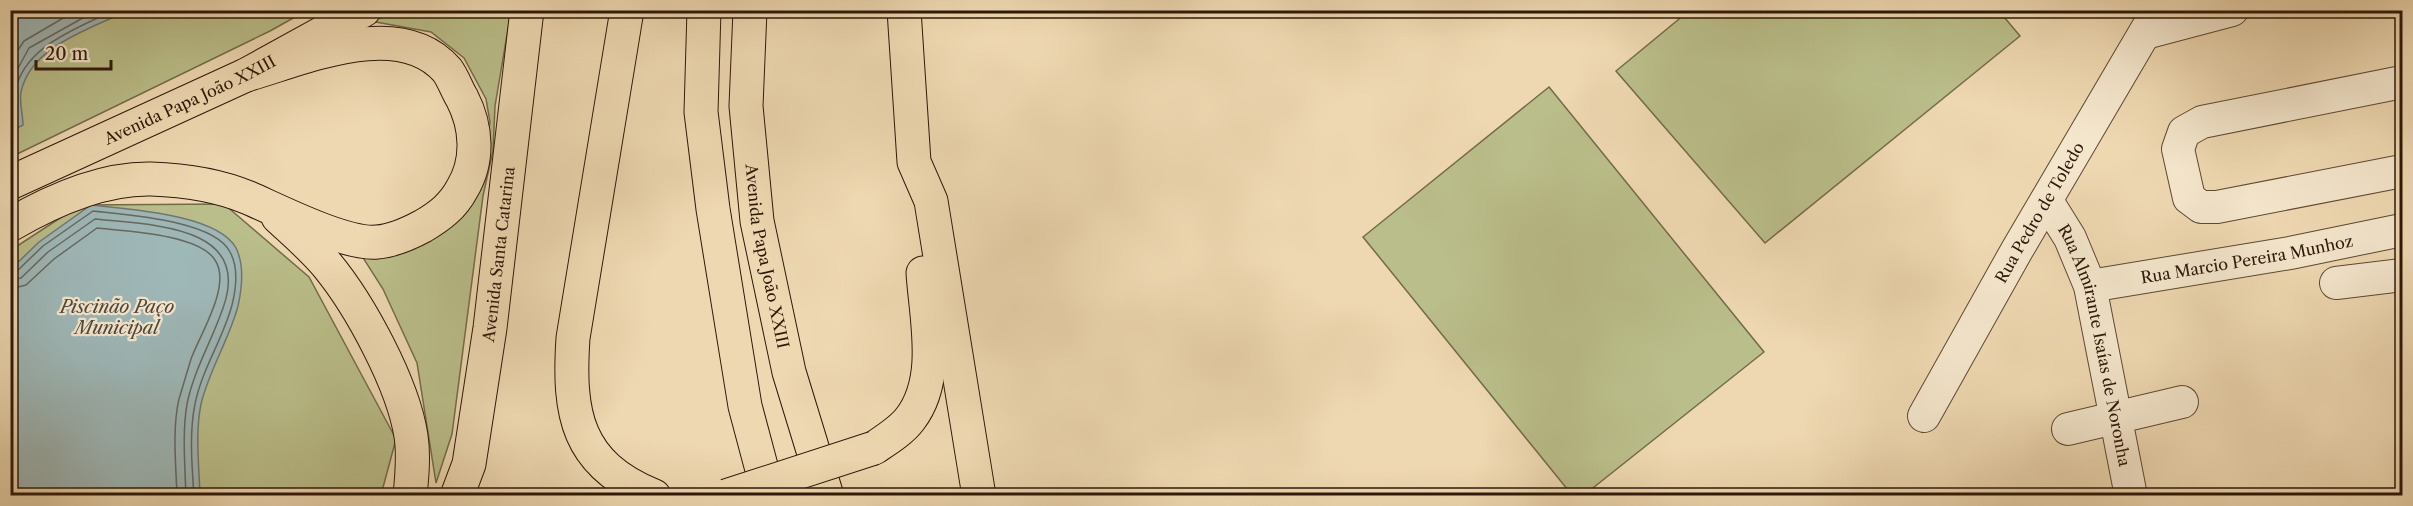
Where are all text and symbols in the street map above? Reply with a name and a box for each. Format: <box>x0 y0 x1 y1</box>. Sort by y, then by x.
scale bar <box>36 33 111 71</box>
text: 20 m <box>45 43 89 65</box>
street label: Avenida Papa João XXIII <box>100 51 279 149</box>
street label: Rua Pedro de Toledo <box>1991 138 2088 286</box>
street label: Avenida Papa João XXIII <box>742 162 794 350</box>
street label: Avenida Santa Catarina <box>478 165 519 344</box>
street label: Rua Almirante Isaías de Noronha <box>2054 220 2135 469</box>
street label: Rua Marcio Pereira Munhoz <box>2139 230 2355 287</box>
water label: Piscinão Paço Municipal <box>58 296 174 339</box>

